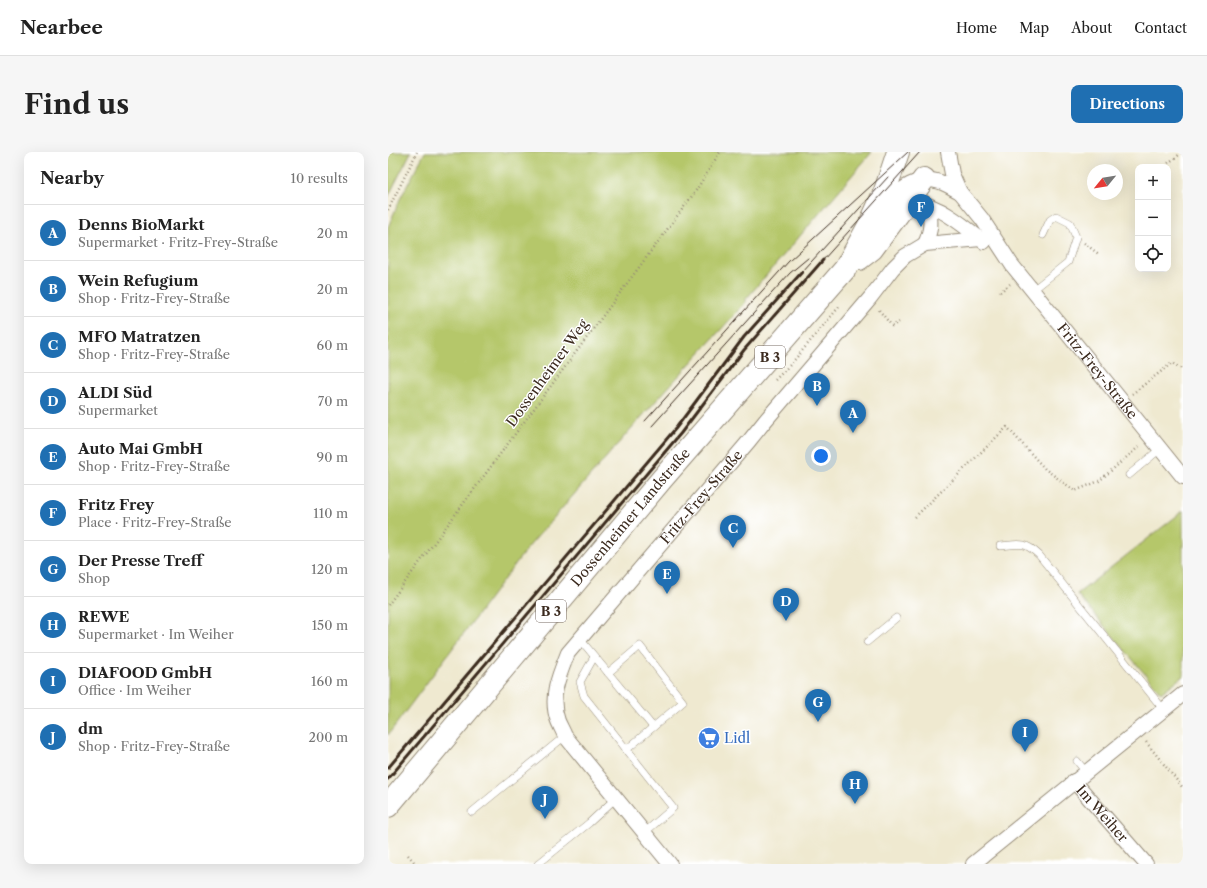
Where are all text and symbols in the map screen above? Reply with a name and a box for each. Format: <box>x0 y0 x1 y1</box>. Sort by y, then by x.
text: Nearbee <box>20 16 103 39</box>
text: Home <box>956 19 997 37</box>
text: Map <box>1019 19 1049 37</box>
text: About <box>1071 19 1112 37</box>
text: Contact <box>1134 19 1187 37</box>
button: Directions <box>1071 85 1183 123</box>
text: Find us <box>24 87 129 121</box>
north arrow <box>1087 164 1123 200</box>
map controls <box>1135 164 1171 272</box>
button: + <box>1135 164 1171 200</box>
text: Nearby <box>40 168 104 188</box>
text: 10 results <box>290 170 348 186</box>
pin: F <box>908 194 934 227</box>
button: − <box>1135 200 1171 236</box>
text: Denns BioMarkt <box>78 215 205 234</box>
text: A <box>48 225 58 241</box>
text: 20 m <box>317 225 348 241</box>
text: Supermarket · Fritz-Frey-Straße <box>78 234 278 250</box>
button: locate <box>1135 236 1171 272</box>
text: Wein Refugium <box>78 271 199 290</box>
text: B <box>48 281 58 297</box>
text: 20 m <box>317 281 348 297</box>
text: Shop · Fritz-Frey-Straße <box>78 290 230 306</box>
street label: Dossenheimer Weg <box>502 315 592 430</box>
street label: Fritz-Frey-Straße <box>1053 319 1142 423</box>
text: MFO Matratzen <box>78 327 201 346</box>
text: C <box>48 337 58 353</box>
text: 60 m <box>317 337 348 353</box>
text: Shop · Fritz-Frey-Straße <box>78 346 230 362</box>
road number: B 3 <box>755 346 785 368</box>
pin: B <box>804 373 830 406</box>
text: ALDI Süd <box>78 383 152 402</box>
text: D <box>47 393 59 409</box>
text: 70 m <box>318 393 348 409</box>
pin: A <box>840 400 866 433</box>
text: Supermarket <box>78 402 158 418</box>
text: Auto Mai GmbH <box>78 439 203 458</box>
street label: Dossenheimer Landstraße <box>567 444 694 590</box>
street label: Fritz-Frey-Straße <box>656 446 747 548</box>
your location <box>811 446 831 466</box>
text: E <box>48 449 58 465</box>
text: 90 m <box>317 449 348 465</box>
text: Shop · Fritz-Frey-Straße <box>78 458 230 474</box>
text: Fritz Frey <box>78 495 154 514</box>
text: F <box>49 505 57 521</box>
text: 110 m <box>313 505 348 521</box>
text: Place · Fritz-Frey-Straße <box>78 514 231 530</box>
pin: C <box>720 515 746 548</box>
text: Der Presse Treff <box>78 551 202 570</box>
text: G <box>47 561 59 577</box>
text: 120 m <box>311 561 348 577</box>
pin: E <box>654 561 680 594</box>
text: Shop <box>78 570 110 586</box>
pin: D <box>773 588 799 621</box>
road number: B 3 <box>536 600 566 622</box>
text: REWE <box>78 607 129 626</box>
text: H <box>47 617 59 633</box>
text: 150 m <box>312 617 348 633</box>
text: Supermarket · Im Weiher <box>78 626 234 642</box>
text: DIAFOOD GmbH <box>78 663 212 682</box>
text: I <box>50 673 56 689</box>
text: 160 m <box>311 673 348 689</box>
text: Office · Im Weiher <box>78 682 191 698</box>
pin: G <box>805 689 831 722</box>
text: dm <box>78 719 103 738</box>
pin: I <box>1012 719 1038 752</box>
supermarket icon: Lidl <box>696 725 722 751</box>
text: J <box>50 729 56 745</box>
text: 200 m <box>308 729 348 745</box>
place label: Lidl <box>724 729 750 747</box>
text: Shop · Fritz-Frey-Straße <box>78 738 230 754</box>
pin: H <box>842 771 868 804</box>
street label: Im Weiher <box>1072 781 1132 846</box>
pin: J <box>532 786 558 819</box>

